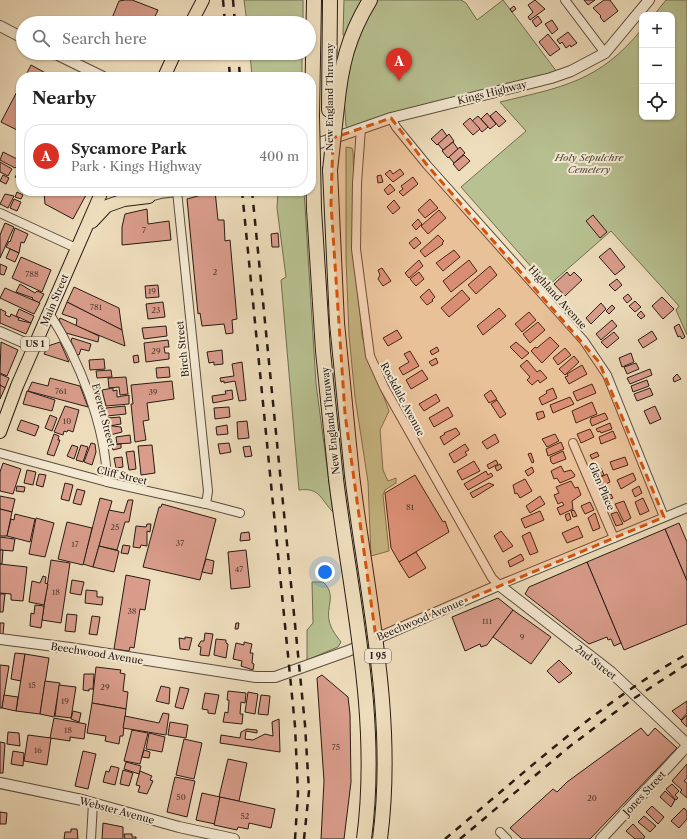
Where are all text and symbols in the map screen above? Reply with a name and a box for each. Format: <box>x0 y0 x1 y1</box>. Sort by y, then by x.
map controls <box>639 12 675 120</box>
button: + <box>639 12 675 48</box>
search box <box>16 16 316 60</box>
icon: search <box>30 27 52 49</box>
text: Search here <box>62 29 147 48</box>
street label: New England Thruway <box>323 43 336 151</box>
pin: A <box>386 48 412 81</box>
button: − <box>639 48 675 84</box>
street label: Kings Highway <box>456 78 528 107</box>
button: locate <box>639 84 675 120</box>
text: Nearby <box>32 88 96 108</box>
text: Sycamore Park <box>71 139 187 158</box>
text: A <box>41 148 51 164</box>
text: 400 m <box>259 148 299 164</box>
park label: Holy Sepulchre Cemetery <box>554 151 624 176</box>
text: Park · Kings Highway <box>71 158 202 174</box>
house number: 7 <box>142 225 146 235</box>
street label: Highland Avenue <box>526 263 590 332</box>
house number: 2 <box>213 267 218 277</box>
house number: 788 <box>25 269 39 279</box>
street label: Main Street <box>38 272 71 328</box>
house number: 19 <box>148 286 156 296</box>
house number: 781 <box>90 302 103 312</box>
house number: 23 <box>151 305 161 315</box>
street label: Birch Street <box>173 320 192 378</box>
road number: US 1 <box>21 337 49 351</box>
house number: 29 <box>151 346 161 356</box>
street label: Rockdale Avenue <box>378 360 428 439</box>
street label: New England Thruway <box>318 366 343 475</box>
street label: Everett Street <box>89 382 118 449</box>
house number: 761 <box>55 386 68 396</box>
house number: 39 <box>148 387 158 397</box>
house number: 10 <box>63 416 71 426</box>
street label: Glen Place <box>586 460 618 513</box>
street label: Cliff Street <box>95 463 149 488</box>
house number: 81 <box>406 502 415 512</box>
house number: 25 <box>111 522 119 532</box>
house number: 37 <box>176 538 184 548</box>
house number: 17 <box>71 539 79 549</box>
your location <box>315 562 335 582</box>
house number: 47 <box>235 564 243 574</box>
house number: 18 <box>52 587 60 597</box>
street label: Beechwood Avenue <box>375 595 466 644</box>
house number: 38 <box>127 606 137 616</box>
house number: 111 <box>482 616 493 626</box>
house number: 9 <box>520 632 525 642</box>
street label: Beechwood Avenue <box>50 640 145 667</box>
street label: 2nd Street <box>572 642 619 683</box>
road number: I 95 <box>365 649 391 663</box>
house number: 15 <box>28 680 36 690</box>
house number: 29 <box>100 682 110 692</box>
house number: 19 <box>61 696 69 706</box>
house number: 18 <box>64 725 72 735</box>
house number: 75 <box>332 742 340 752</box>
house number: 16 <box>34 745 42 755</box>
street label: Jones Street <box>619 768 669 820</box>
house number: 50 <box>176 792 186 802</box>
house number: 20 <box>587 793 597 803</box>
street label: Webster Avenue <box>77 794 156 827</box>
house number: 52 <box>241 811 250 821</box>

